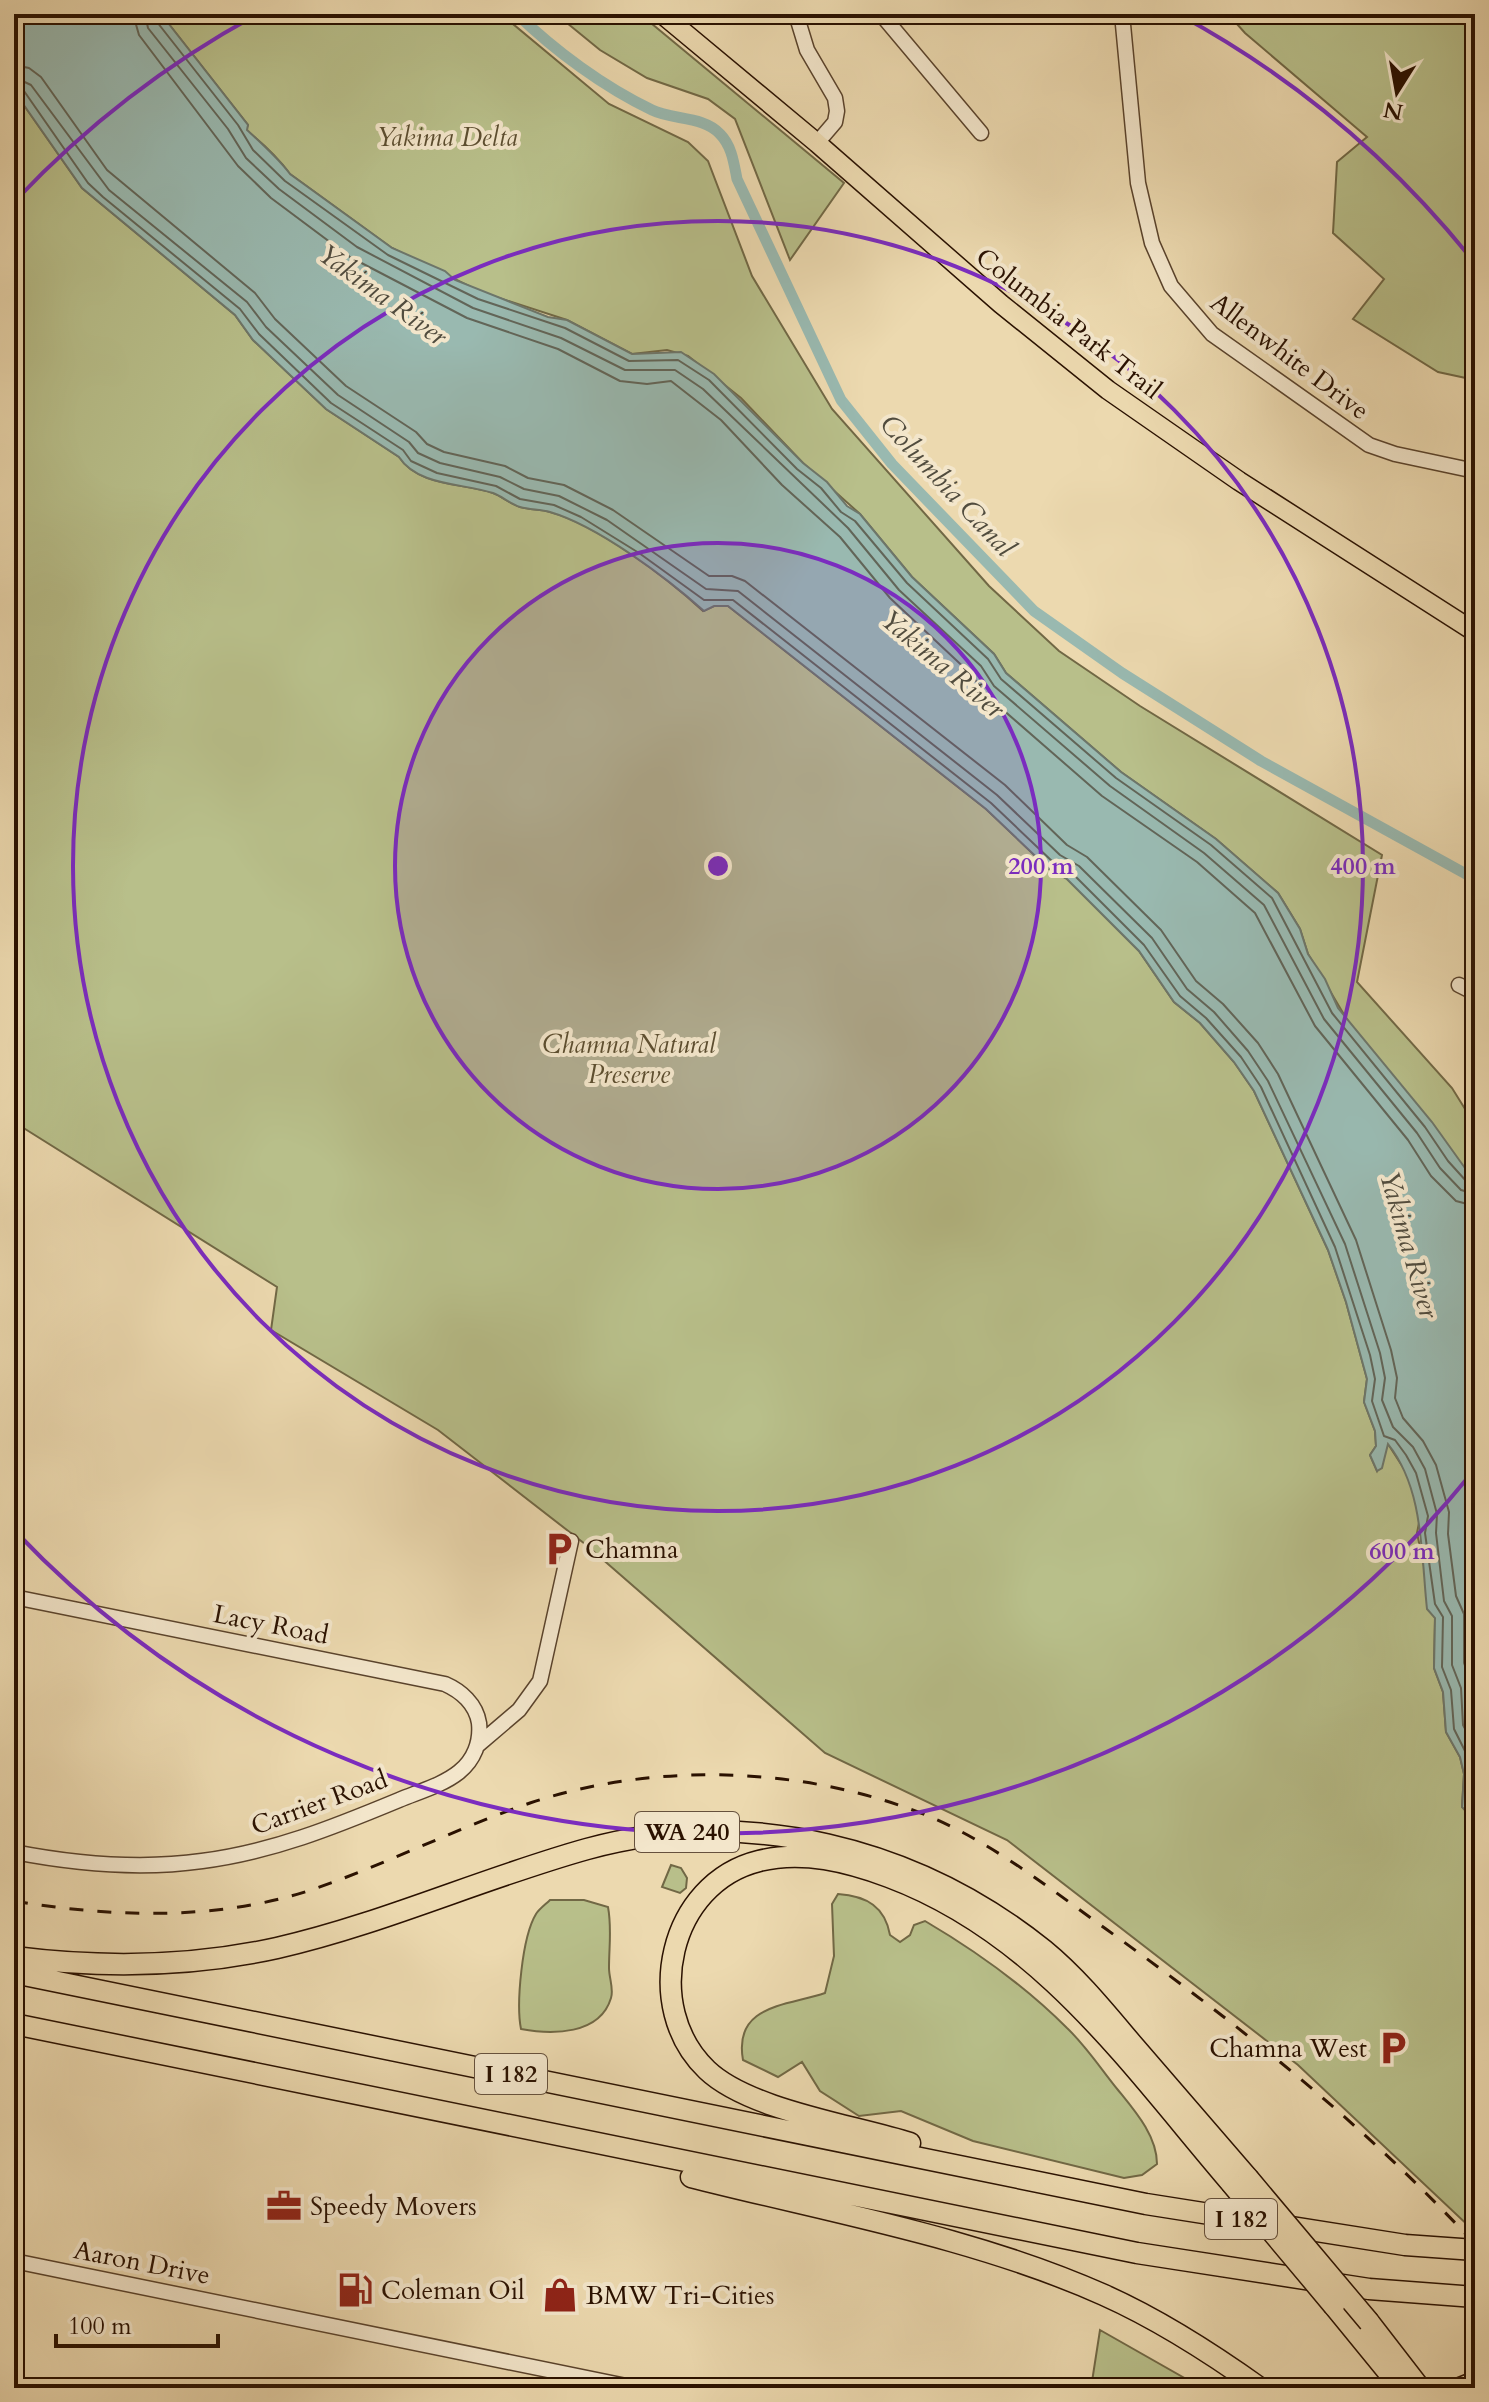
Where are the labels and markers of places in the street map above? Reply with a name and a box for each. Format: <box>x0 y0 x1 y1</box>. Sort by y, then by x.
centre of rings <box>704 852 732 880</box>
parking icon: Chamna <box>540 1530 578 1568</box>
place label: Chamna <box>585 1532 678 1567</box>
parking icon: Chamna West <box>1374 2029 1412 2067</box>
place label: Chamna West <box>1209 2031 1367 2066</box>
office icon: Speedy Movers <box>265 2187 303 2225</box>
place label: Speedy Movers <box>310 2189 477 2224</box>
fuel station icon: Coleman Oil <box>336 2271 374 2309</box>
place label: Coleman Oil <box>381 2273 525 2308</box>
shop icon: BMW Tri-Cities <box>541 2276 579 2314</box>
place label: BMW Tri-Cities <box>586 2278 775 2313</box>

